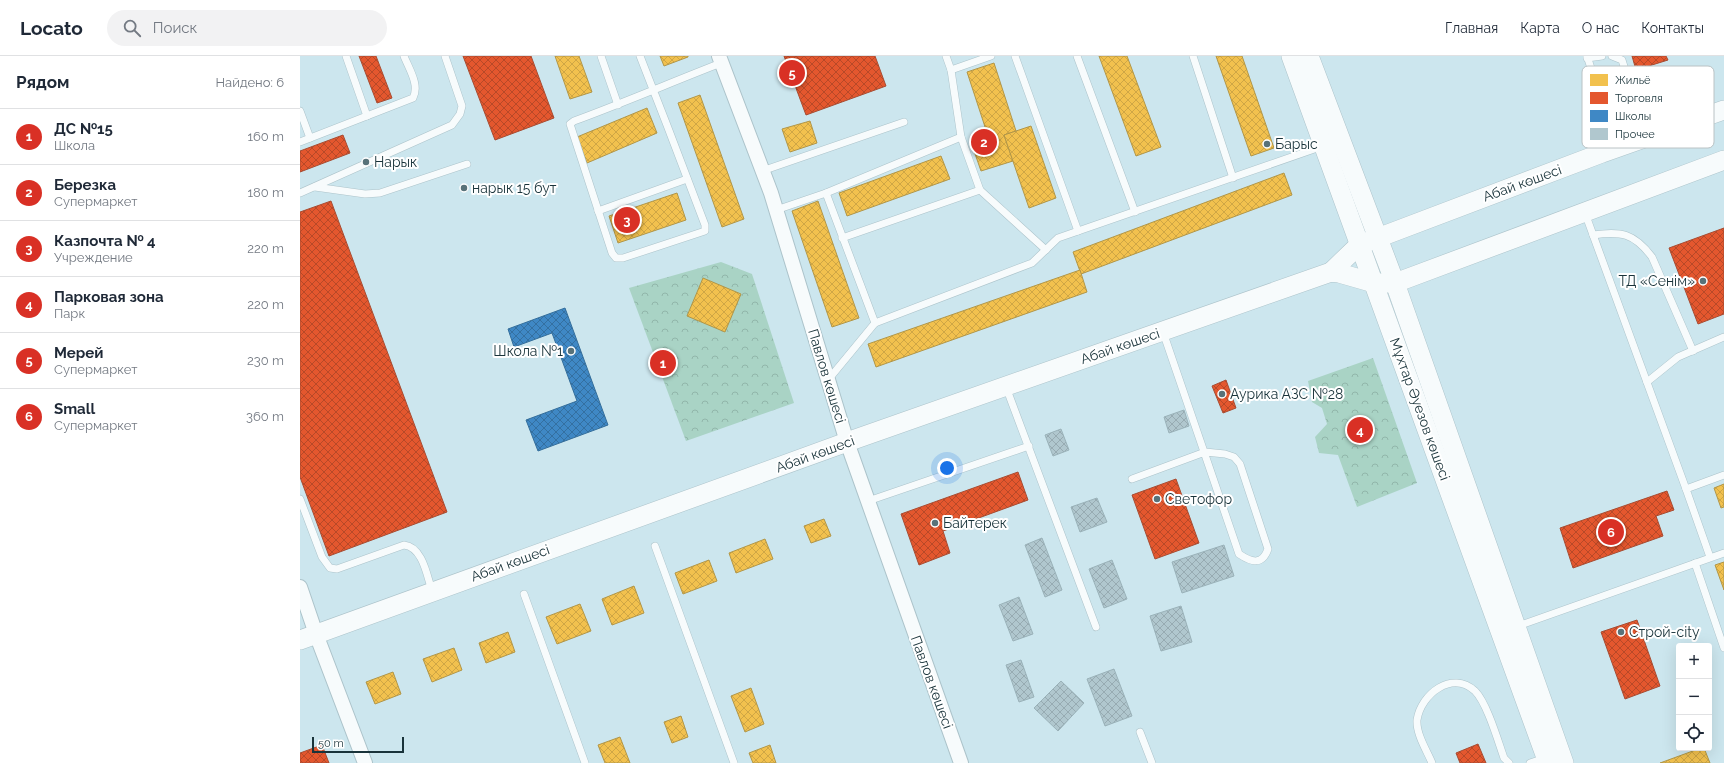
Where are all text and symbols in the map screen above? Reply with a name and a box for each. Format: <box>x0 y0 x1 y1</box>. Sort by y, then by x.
search box <box>107 10 387 46</box>
text: Locato <box>20 17 83 39</box>
icon: search <box>121 17 143 39</box>
text: Поиск <box>153 19 197 37</box>
text: Главная <box>1445 20 1498 36</box>
text: Карта <box>1520 20 1560 36</box>
text: О нас <box>1582 20 1619 36</box>
text: Контакты <box>1641 20 1704 36</box>
pin: 5 <box>779 58 805 88</box>
legend <box>1582 66 1714 148</box>
text: Рядом <box>16 72 69 92</box>
text: Жильё <box>1615 74 1651 87</box>
text: Найдено: 6 <box>216 75 284 90</box>
text: Торговля <box>1615 92 1663 105</box>
text: Школы <box>1615 110 1651 123</box>
text: ДС №15 <box>54 120 113 138</box>
pin: 2 <box>971 127 997 157</box>
text: Прочее <box>1615 128 1655 141</box>
text: 1 <box>26 129 32 144</box>
text: 160 m <box>247 129 284 144</box>
place label: Барыс <box>1275 136 1318 152</box>
text: Школа <box>54 138 95 153</box>
marker: Барыс <box>1262 139 1272 149</box>
place label: Нарык <box>374 154 417 170</box>
marker: Нарык <box>361 157 371 167</box>
street label: Абай көшесі <box>1480 161 1564 205</box>
text: Березка <box>54 176 116 194</box>
place label: нарык 15 бут <box>472 180 557 196</box>
marker: нарык 15 бут <box>459 183 469 193</box>
text: 2 <box>25 185 33 200</box>
text: 180 m <box>248 185 284 200</box>
text: Супермаркет <box>54 194 137 209</box>
pin: 3 <box>614 205 640 235</box>
text: Казпочта № 4 <box>54 232 156 250</box>
text: 3 <box>25 241 33 256</box>
text: 220 m <box>247 241 284 256</box>
text: Учреждение <box>54 250 133 265</box>
place label: ТД «Сенім» <box>1618 273 1695 289</box>
marker: ТД «Сенім» <box>1698 276 1708 286</box>
text: Парковая зона <box>54 288 164 306</box>
text: 4 <box>25 297 33 312</box>
text: 220 m <box>247 297 284 312</box>
text: Парк <box>54 306 85 321</box>
street label: Абай көшесі <box>1078 325 1162 367</box>
street label: Павлов көшесі <box>805 327 849 425</box>
street label: Мұхтар Әуезов көшесі <box>1387 336 1453 482</box>
place label: Школа №1 <box>493 343 563 359</box>
text: Мерей <box>54 344 104 362</box>
marker: Школа №1 <box>566 346 576 356</box>
pin: 1 <box>650 348 676 378</box>
text: 5 <box>25 353 33 368</box>
text: 230 m <box>247 353 284 368</box>
text: Супермаркет <box>54 362 137 377</box>
place label: Аурика АЗС №28 <box>1230 386 1343 402</box>
marker: Аурика АЗС №28 <box>1217 389 1227 399</box>
text: Small <box>54 400 95 418</box>
text: 6 <box>25 409 33 424</box>
text: 360 m <box>246 409 284 424</box>
pin: 4 <box>1347 415 1373 445</box>
text: Супермаркет <box>54 418 137 433</box>
street label: Абай көшесі <box>773 432 857 476</box>
your location <box>937 458 957 478</box>
place label: Светофор <box>1165 491 1232 507</box>
marker: Светофор <box>1152 494 1162 504</box>
place label: Байтерек <box>943 515 1007 531</box>
pin: 6 <box>1598 517 1624 547</box>
marker: Байтерек <box>930 518 940 528</box>
street label: Абай көшесі <box>468 541 552 585</box>
place label: Строй-city <box>1629 624 1700 640</box>
marker: Строй-city <box>1616 627 1626 637</box>
street label: Павлов көшесі <box>908 633 956 731</box>
map controls <box>1676 643 1712 751</box>
button: + <box>1676 643 1712 679</box>
button: − <box>1676 679 1712 715</box>
button: locate <box>1676 715 1712 751</box>
scale bar <box>312 735 404 754</box>
text: 50 m <box>318 737 344 750</box>

